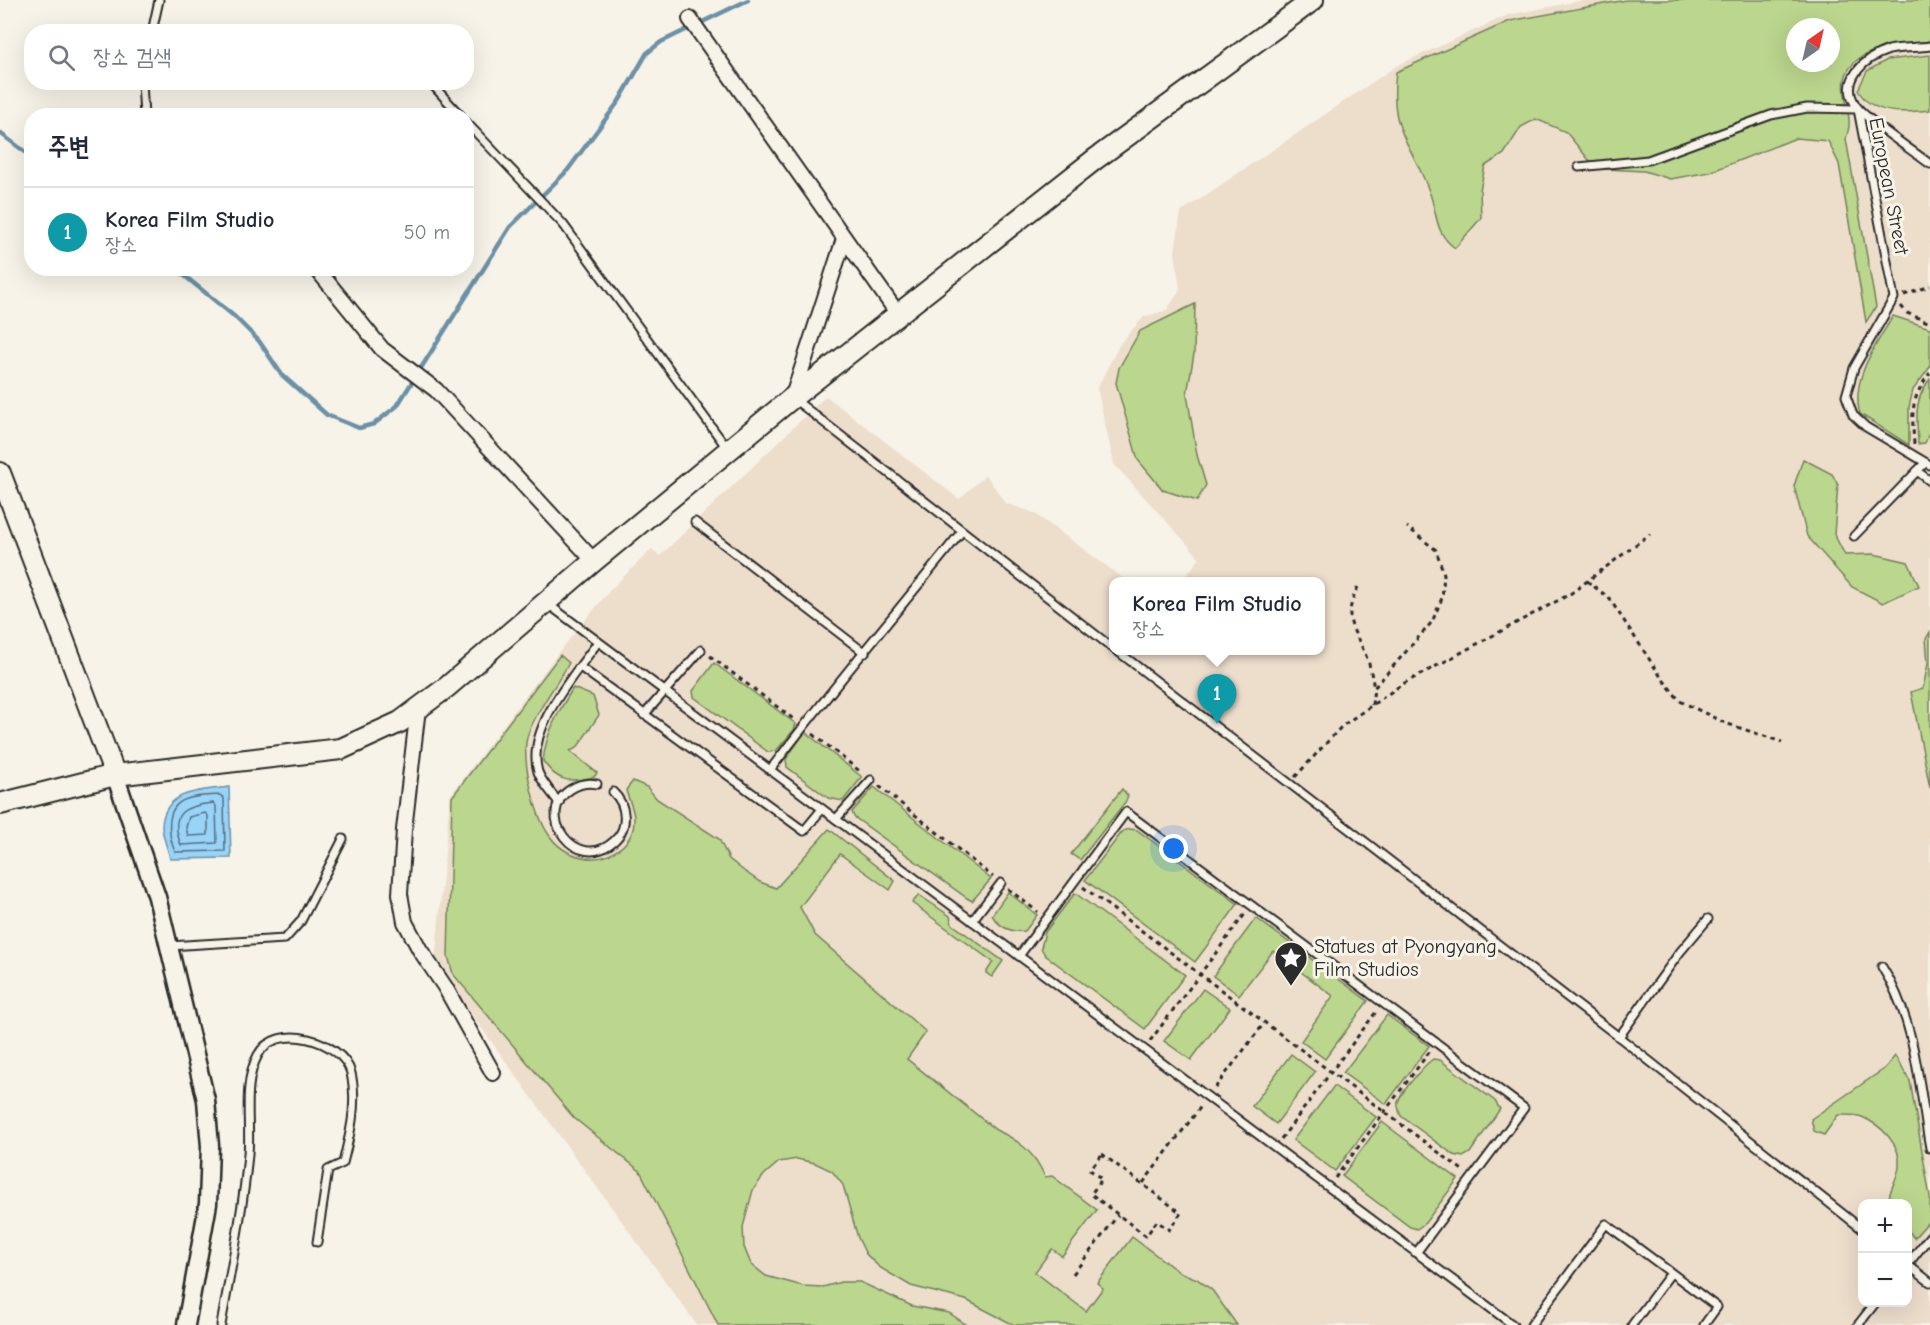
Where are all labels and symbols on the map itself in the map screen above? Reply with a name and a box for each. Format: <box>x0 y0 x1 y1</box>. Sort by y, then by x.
north arrow <box>1786 18 1840 72</box>
street label: European Street <box>1864 115 1914 258</box>
pin: 1 <box>1198 674 1236 724</box>
your location <box>1159 834 1188 863</box>
place label: Statues at Pyongyang Film Studios <box>1314 935 1497 981</box>
place icon: Statues at Pyongyang Film Studios <box>1273 940 1309 987</box>

